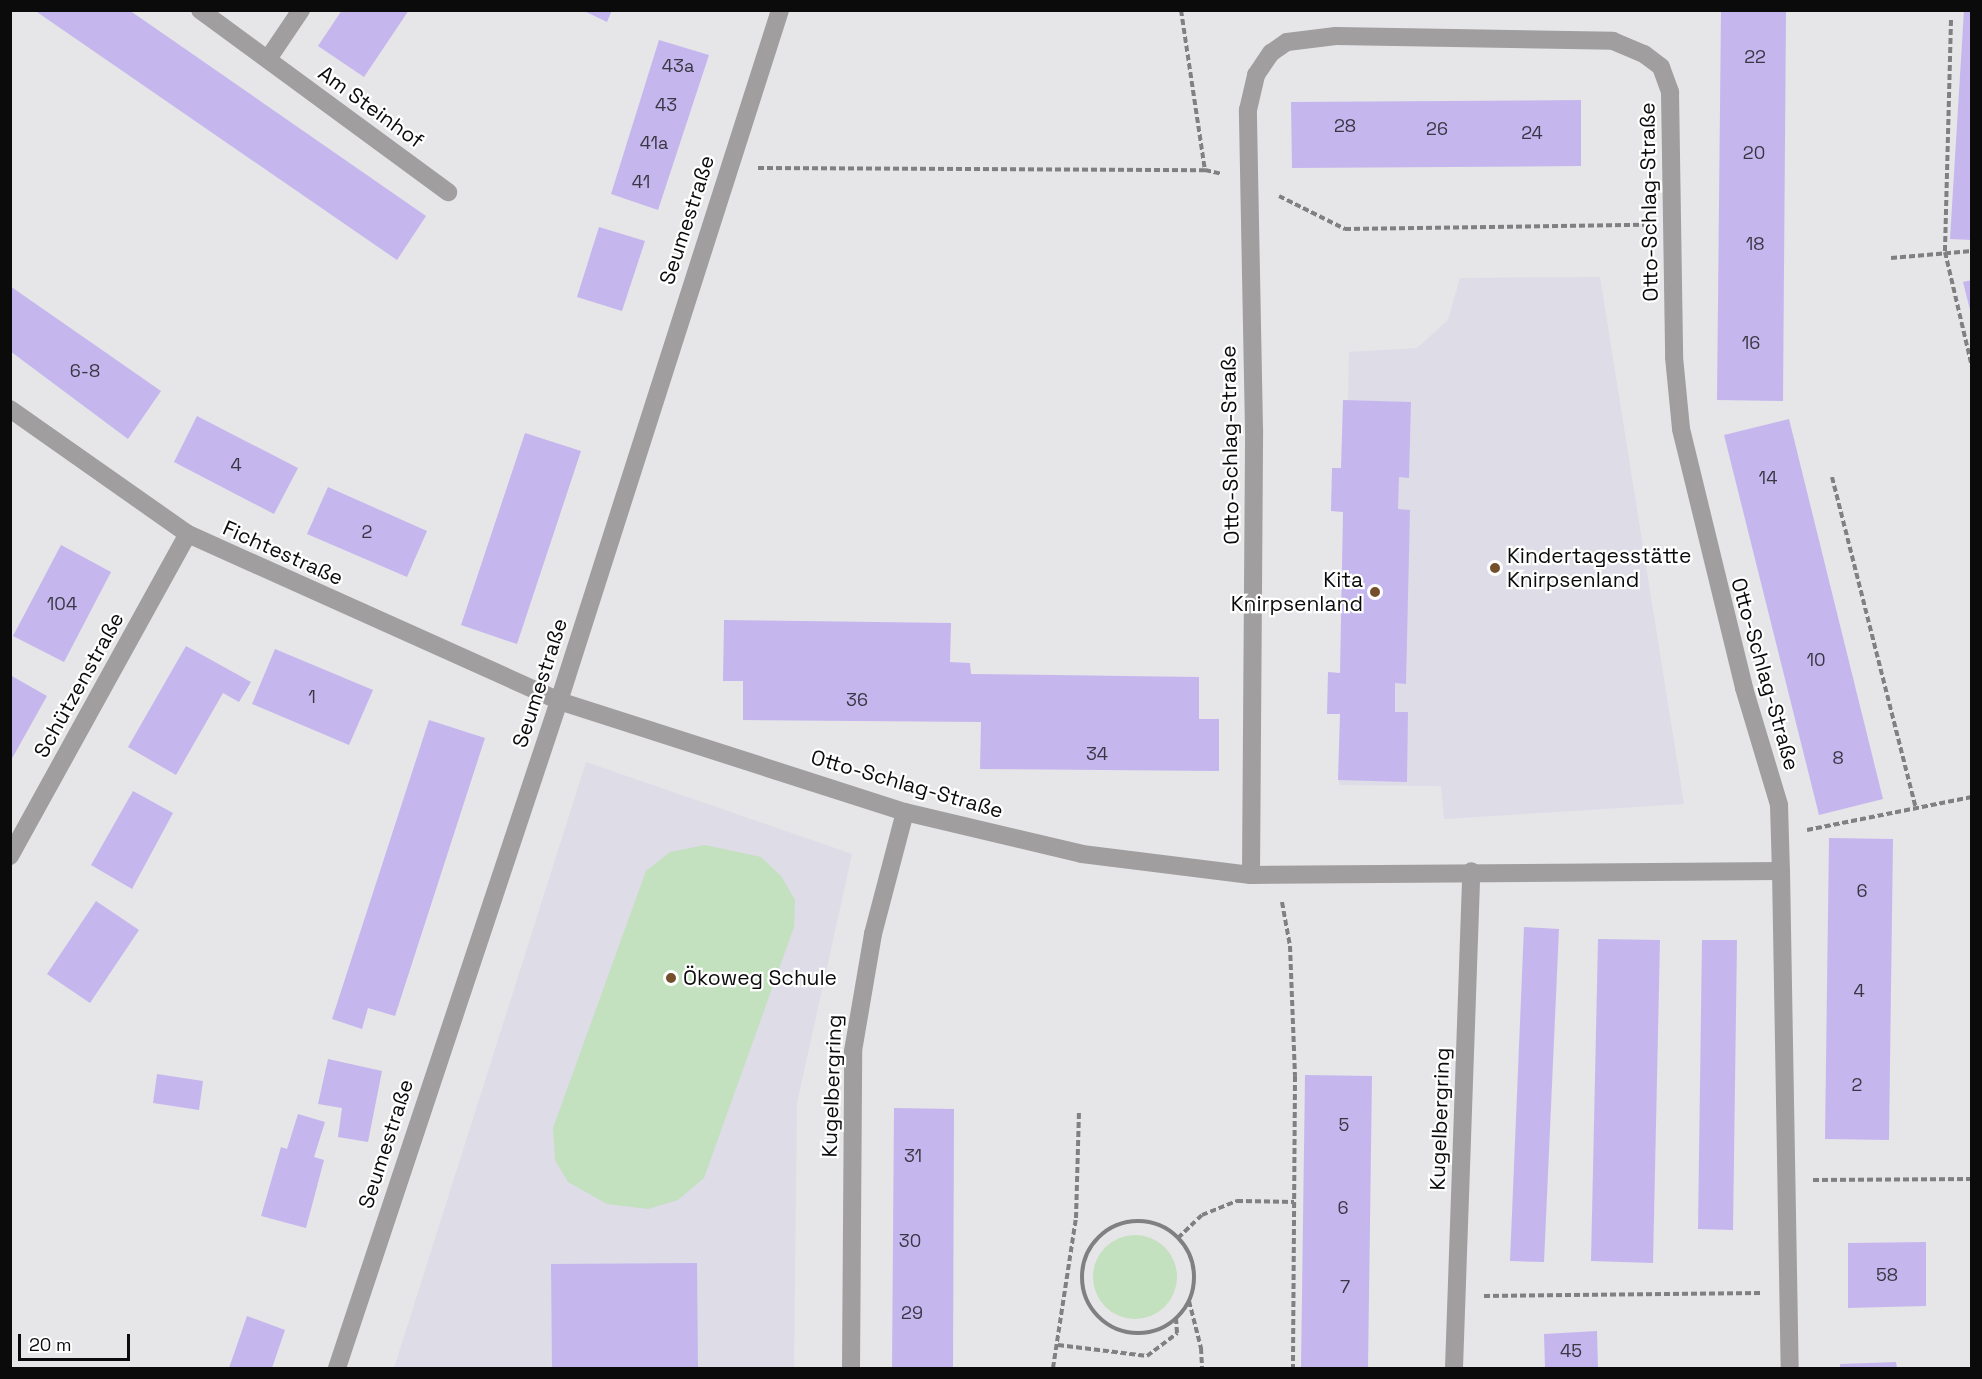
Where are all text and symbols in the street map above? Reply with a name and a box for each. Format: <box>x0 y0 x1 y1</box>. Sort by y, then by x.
house number: 22 <box>1744 46 1766 68</box>
house number: 43a <box>662 55 694 77</box>
street label: Am Steinhof <box>313 60 429 154</box>
house number: 43 <box>655 94 677 116</box>
street label: Otto-Schlag-Straße <box>1635 102 1663 302</box>
house number: 28 <box>1334 115 1356 137</box>
house number: 26 <box>1426 118 1448 140</box>
house number: 24 <box>1521 122 1543 144</box>
house number: 41a <box>640 132 668 154</box>
house number: 20 <box>1743 142 1765 164</box>
street label: Seumestraße <box>654 152 720 288</box>
house number: 41 <box>632 171 650 193</box>
house number: 18 <box>1746 233 1764 255</box>
house number: 16 <box>1742 332 1760 354</box>
street label: Otto-Schlag-Straße <box>1216 345 1244 545</box>
house number: 6-8 <box>70 360 100 382</box>
house number: 4 <box>230 454 242 476</box>
house number: 14 <box>1759 467 1777 489</box>
street label: Fichtestraße <box>219 515 347 591</box>
house number: 2 <box>362 521 372 543</box>
place label: Kindertagesstätte Knirpsenland <box>1507 543 1691 593</box>
marker: Kindertagesstätte Knirpsenland <box>1488 561 1502 575</box>
place label: Kita Knirpsenland <box>1231 567 1363 617</box>
street label: Otto-Schlag-Straße <box>1725 575 1805 773</box>
marker: Kita Knirpsenland <box>1368 585 1382 599</box>
house number: 104 <box>47 593 77 615</box>
street label: Schützenstraße <box>29 608 129 762</box>
street label: Seumestraße <box>507 615 573 751</box>
house number: 10 <box>1806 649 1826 671</box>
house number: 1 <box>308 686 316 708</box>
house number: 36 <box>846 689 868 711</box>
house number: 34 <box>1086 743 1108 765</box>
street label: Otto-Schlag-Straße <box>808 744 1006 824</box>
house number: 8 <box>1832 747 1844 769</box>
house number: 6 <box>1856 880 1868 902</box>
place label: Ökoweg Schule <box>683 965 837 991</box>
marker: Ökoweg Schule <box>664 971 678 985</box>
house number: 4 <box>1853 980 1865 1002</box>
street label: Kugelbergring <box>817 1014 847 1158</box>
street label: Kugelbergring <box>1425 1047 1455 1191</box>
house number: 2 <box>1852 1074 1862 1096</box>
street label: Seumestraße <box>353 1076 419 1212</box>
house number: 5 <box>1339 1114 1349 1136</box>
house number: 31 <box>904 1145 922 1167</box>
house number: 6 <box>1337 1197 1349 1219</box>
house number: 30 <box>899 1230 921 1252</box>
house number: 58 <box>1876 1264 1898 1286</box>
house number: 7 <box>1340 1276 1350 1298</box>
house number: 29 <box>901 1302 923 1324</box>
scale bar <box>21 1322 134 1360</box>
text: 20 m <box>29 1333 72 1356</box>
house number: 45 <box>1560 1340 1582 1362</box>

